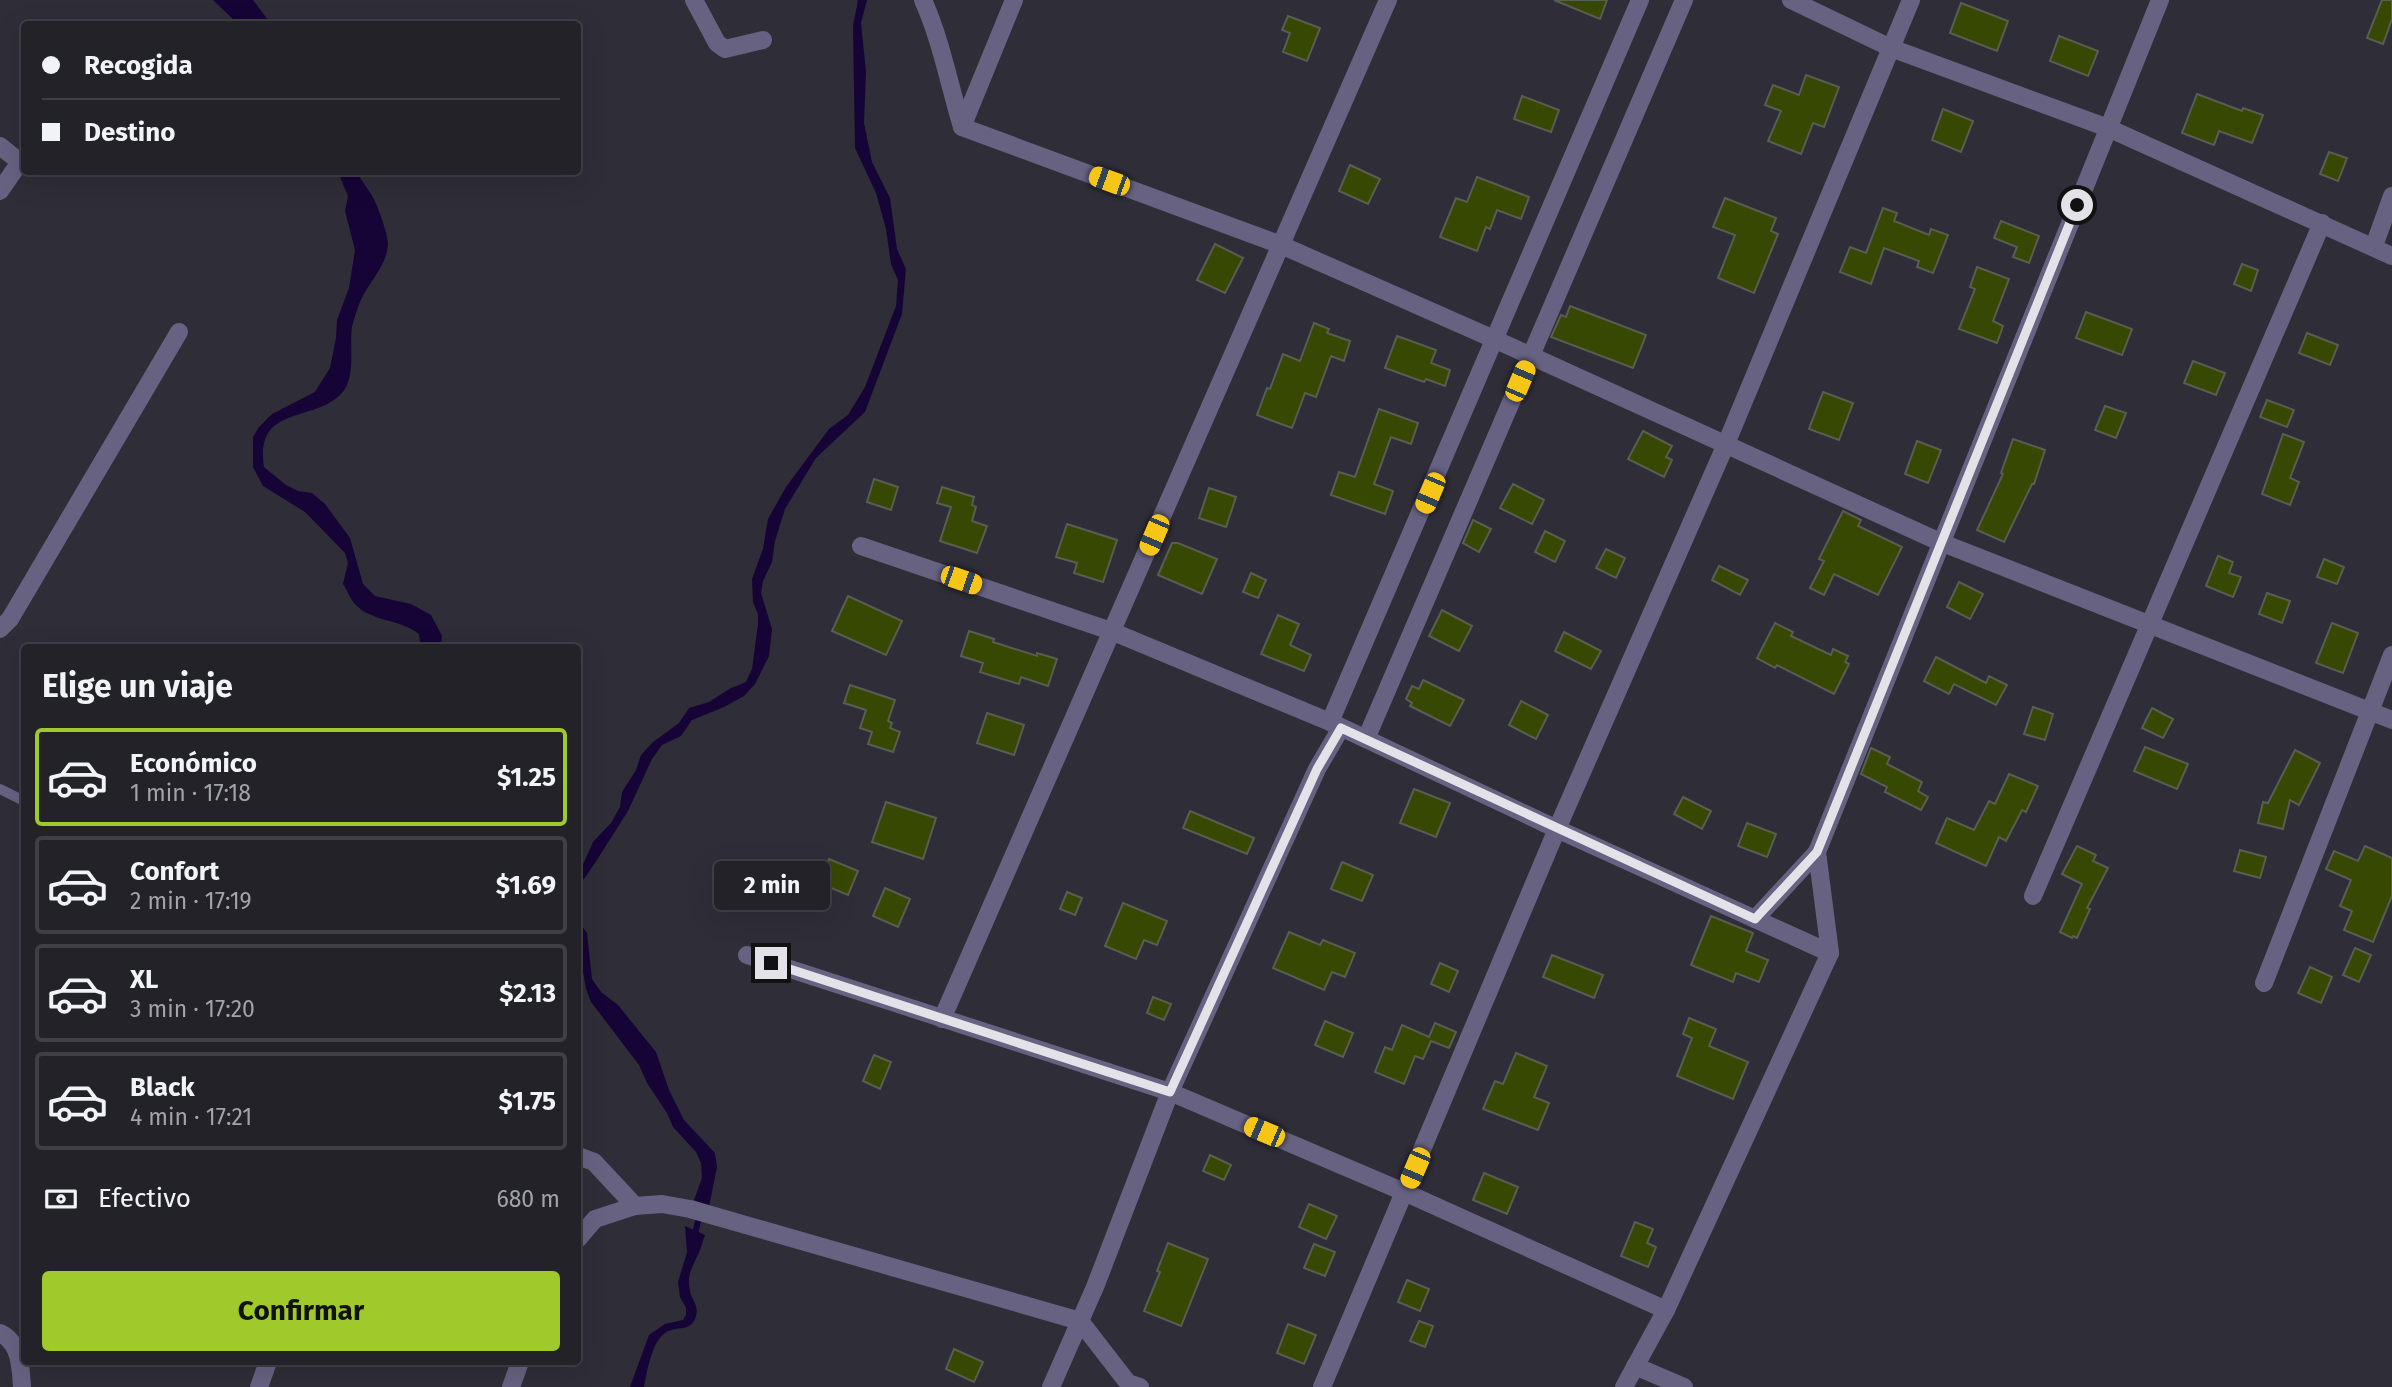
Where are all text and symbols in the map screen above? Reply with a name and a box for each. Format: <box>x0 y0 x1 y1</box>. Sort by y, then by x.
text: Recogida <box>84 50 193 81</box>
text: Destino <box>84 117 175 148</box>
car <box>1086 164 1133 198</box>
route start <box>2061 189 2093 221</box>
car <box>1503 358 1538 404</box>
car <box>1413 470 1448 516</box>
car <box>1137 512 1172 558</box>
car <box>938 563 985 597</box>
text: Elige un viaje <box>42 667 233 705</box>
icon: car <box>46 746 109 809</box>
text: Económico <box>130 748 257 779</box>
text: $1.25 <box>497 762 556 793</box>
text: 1 min · 17:18 <box>130 779 251 807</box>
icon: car <box>46 854 109 917</box>
text: Confort <box>130 856 219 887</box>
callout: 2 min <box>713 862 829 911</box>
text: $1.69 <box>496 870 556 901</box>
text: 2 min <box>744 871 800 899</box>
text: 2 min · 17:19 <box>130 887 252 915</box>
route end <box>755 947 787 979</box>
icon: car <box>46 962 109 1025</box>
text: XL <box>130 964 158 995</box>
text: $2.13 <box>499 978 556 1009</box>
text: 3 min · 17:20 <box>130 995 255 1023</box>
icon: car <box>46 1070 109 1133</box>
text: Black <box>130 1072 195 1103</box>
text: $1.75 <box>499 1086 556 1117</box>
text: 4 min · 17:21 <box>130 1103 252 1131</box>
car <box>1241 1114 1288 1150</box>
car <box>1398 1145 1433 1191</box>
icon: cash <box>42 1180 80 1218</box>
text: Efectivo <box>98 1183 191 1214</box>
text: 680 m <box>496 1185 560 1213</box>
button: Confirmar <box>42 1271 560 1351</box>

